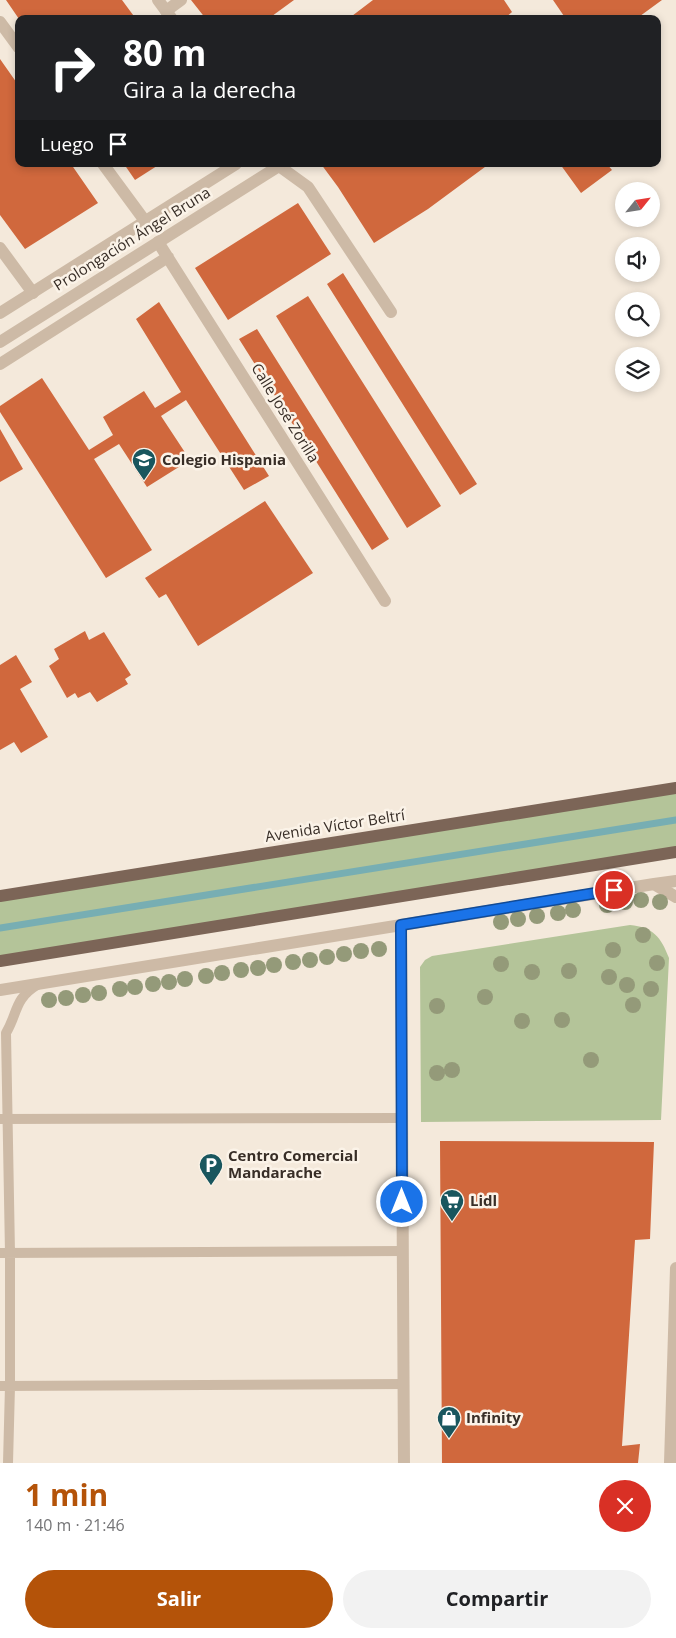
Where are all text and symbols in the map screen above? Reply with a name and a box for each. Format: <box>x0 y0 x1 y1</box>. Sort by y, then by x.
text: 80 m <box>123 29 206 76</box>
icon: right <box>40 35 105 100</box>
text: Gira a la derecha <box>123 74 296 104</box>
icon: arrive <box>104 130 132 158</box>
text: Luego <box>40 131 94 157</box>
street label: Prolongación Ángel Bruna <box>49 182 214 295</box>
north arrow <box>615 182 660 228</box>
map controls <box>615 182 660 392</box>
button: sound <box>615 237 660 282</box>
button: search <box>615 292 660 337</box>
button: layers <box>615 347 660 392</box>
street label: Calle José Zorilla <box>247 359 324 466</box>
school or university icon: Colegio Hispania <box>131 447 157 481</box>
place label: Colegio Hispania <box>162 449 286 469</box>
street label: Avenida Víctor Beltrí <box>264 804 407 846</box>
pin <box>593 869 635 911</box>
icon: arrive <box>600 876 628 904</box>
place label: Centro Comercial Mandarache <box>228 1145 358 1182</box>
parking icon: Centro Comercial Mandarache <box>198 1152 224 1186</box>
position arrow <box>375 1175 427 1227</box>
supermarket icon: Lidl <box>439 1188 465 1222</box>
place label: Lidl <box>470 1190 497 1210</box>
shop icon: Infinity <box>436 1405 462 1439</box>
place label: Infinity <box>466 1407 521 1427</box>
text: 1 min <box>25 1474 108 1515</box>
button: close <box>599 1480 651 1532</box>
text: 140 m · 21:46 <box>25 1514 125 1536</box>
button: Salir <box>25 1570 333 1628</box>
button: Compartir <box>343 1570 651 1628</box>

